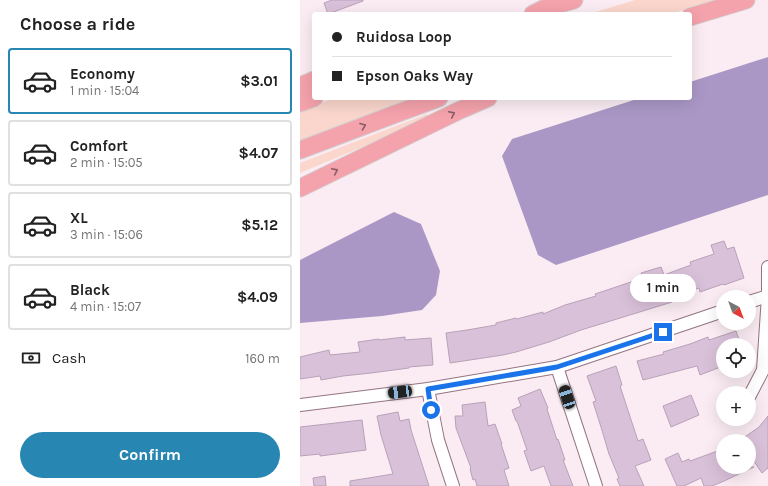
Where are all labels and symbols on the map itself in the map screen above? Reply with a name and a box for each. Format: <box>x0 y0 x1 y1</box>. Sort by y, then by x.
one-way arrow <box>447 111 455 119</box>
one-way arrow <box>359 123 366 131</box>
one-way arrow <box>331 168 338 176</box>
callout: 1 min <box>630 274 696 302</box>
north arrow <box>716 290 756 330</box>
route end <box>654 323 672 341</box>
car <box>558 384 576 410</box>
car <box>387 385 413 399</box>
route start <box>422 401 440 419</box>

